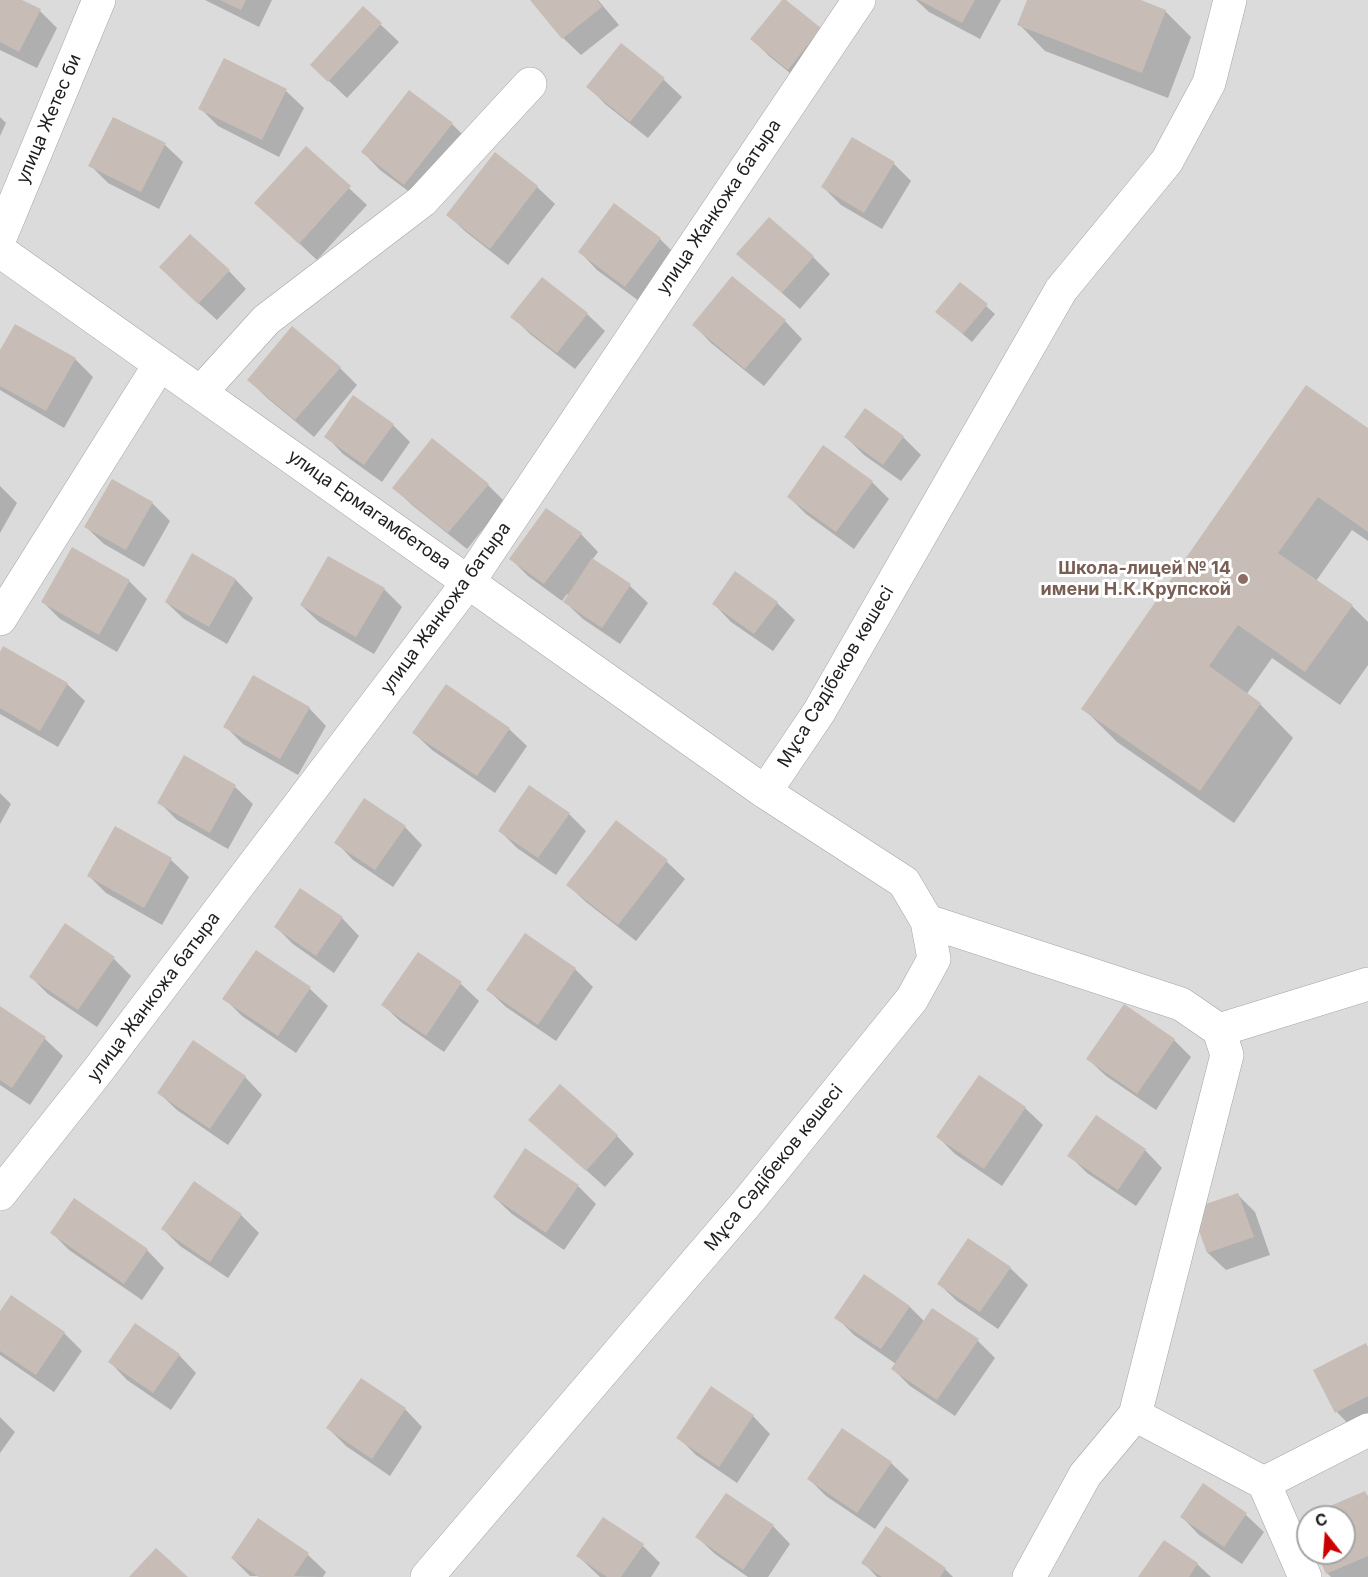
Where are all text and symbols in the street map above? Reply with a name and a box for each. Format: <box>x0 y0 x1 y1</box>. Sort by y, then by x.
street label: улица Жетес би <box>12 51 86 187</box>
street label: улица Жанкожа батыра <box>652 115 786 299</box>
street label: улица Ермагамбетова <box>283 445 455 575</box>
street label: улица Жанкожа батыра <box>377 518 515 698</box>
place label: Школа-лицей № 14 имени Н.К.Крупской <box>1041 558 1231 600</box>
marker: Школа-лицей № 14 имени Н.К.Крупской <box>1236 572 1250 586</box>
street label: Мұса Сәдібеков көшесі <box>773 582 899 772</box>
street label: улица Жанкожа батыра <box>83 908 225 1086</box>
street label: Мұса Сәдібеков көшесі <box>700 1081 848 1255</box>
north arrow <box>1296 1505 1356 1565</box>
text: С <box>1313 1508 1330 1531</box>

